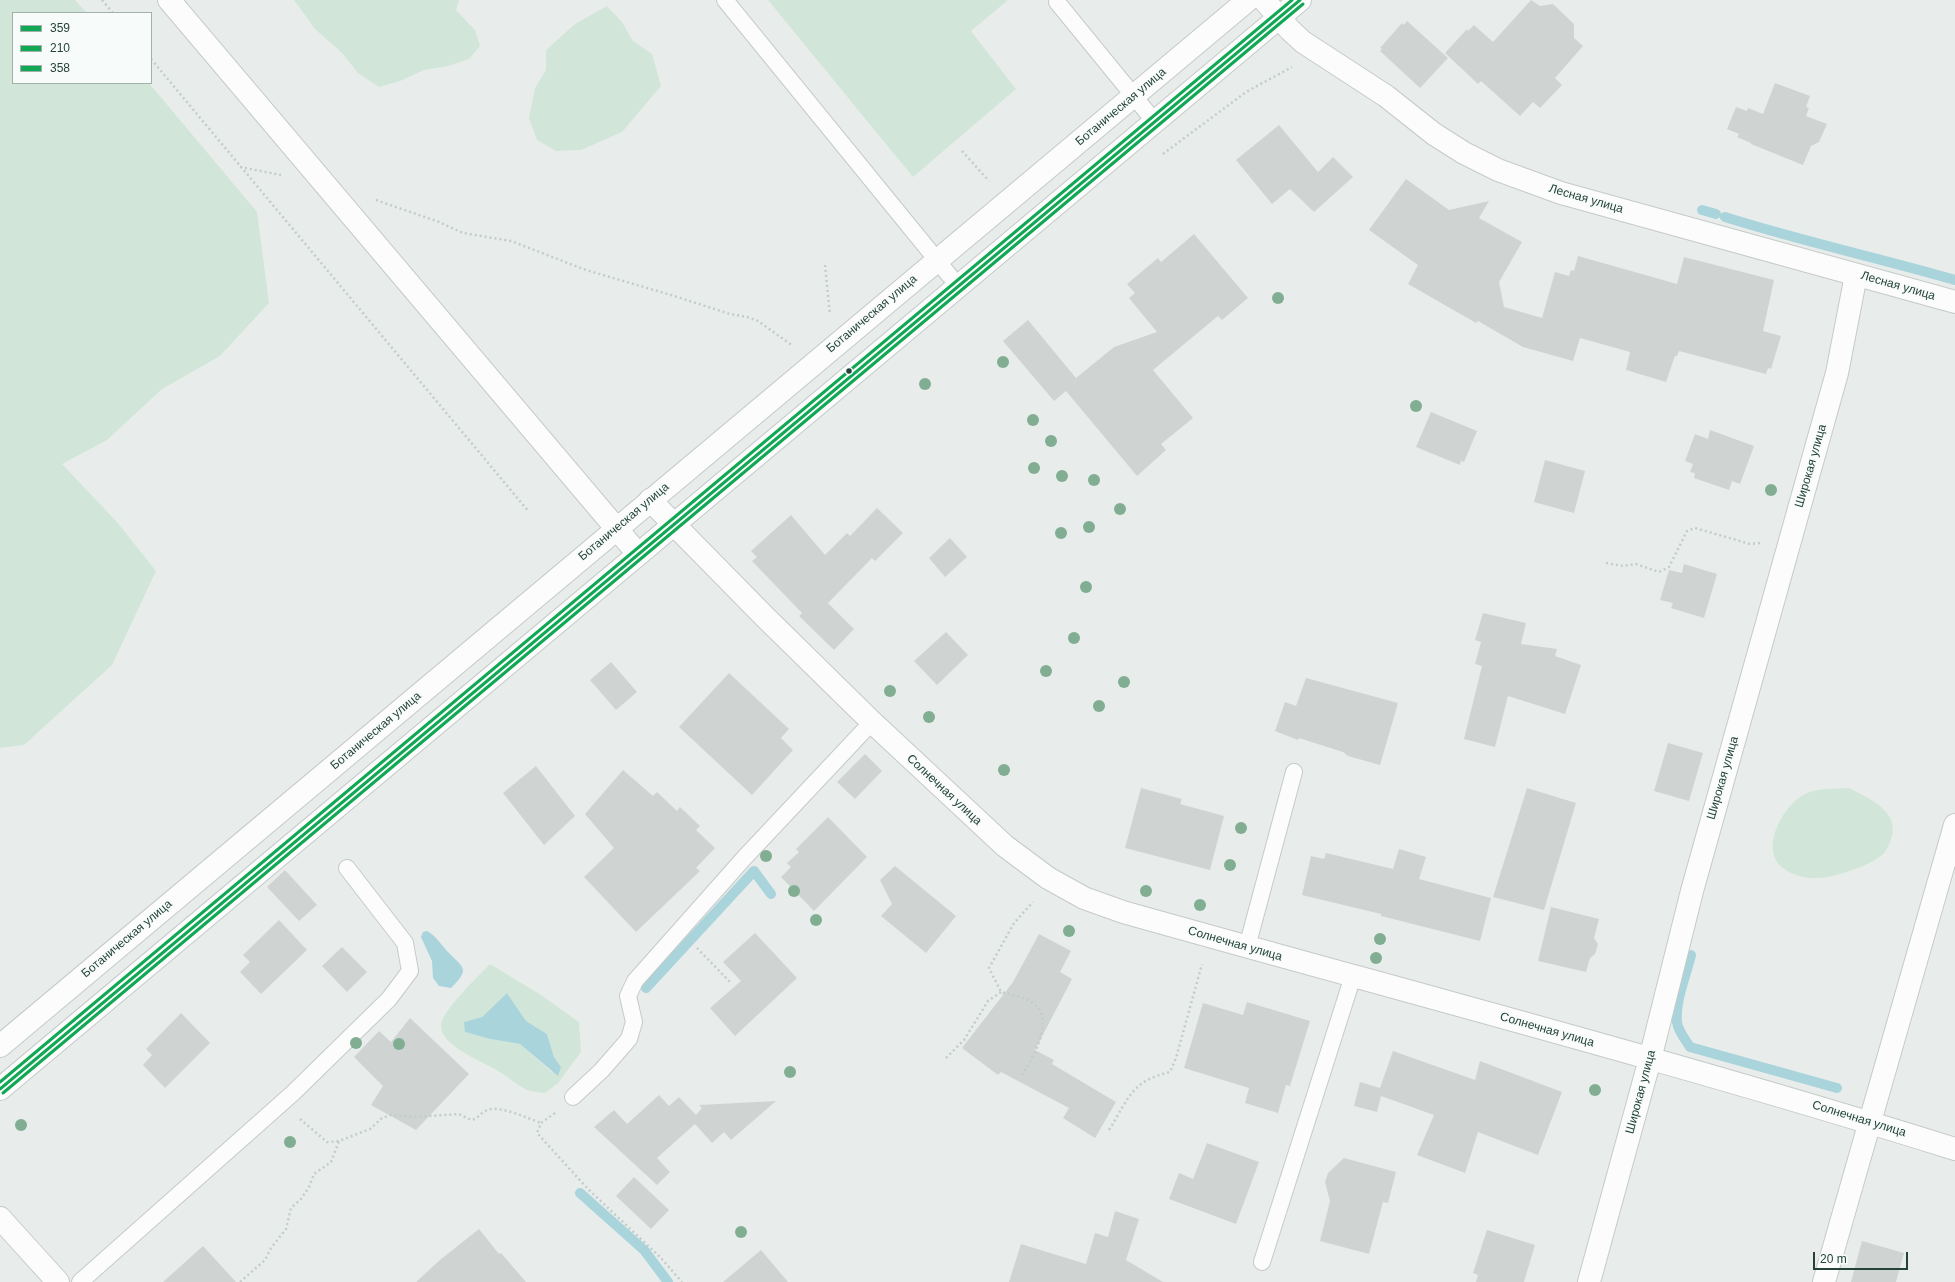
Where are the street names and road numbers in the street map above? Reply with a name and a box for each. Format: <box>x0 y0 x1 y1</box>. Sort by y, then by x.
street label: Ботаническая улица <box>1073 65 1169 149</box>
street label: Лесная улица <box>1547 182 1625 216</box>
street label: Лесная улица <box>1859 269 1937 303</box>
street label: Ботаническая улица <box>824 272 920 356</box>
street label: Широкая улица <box>1792 423 1830 509</box>
street label: Ботаническая улица <box>576 480 672 564</box>
street label: Ботаническая улица <box>328 689 424 773</box>
street label: Широкая улица <box>1704 735 1742 821</box>
street label: Солнечная улица <box>903 752 985 828</box>
street label: Ботаническая улица <box>79 897 175 981</box>
street label: Солнечная улица <box>1186 924 1284 964</box>
street label: Солнечная улица <box>1498 1010 1596 1050</box>
street label: Широкая улица <box>1623 1049 1659 1135</box>
street label: Солнечная улица <box>1810 1098 1908 1140</box>

